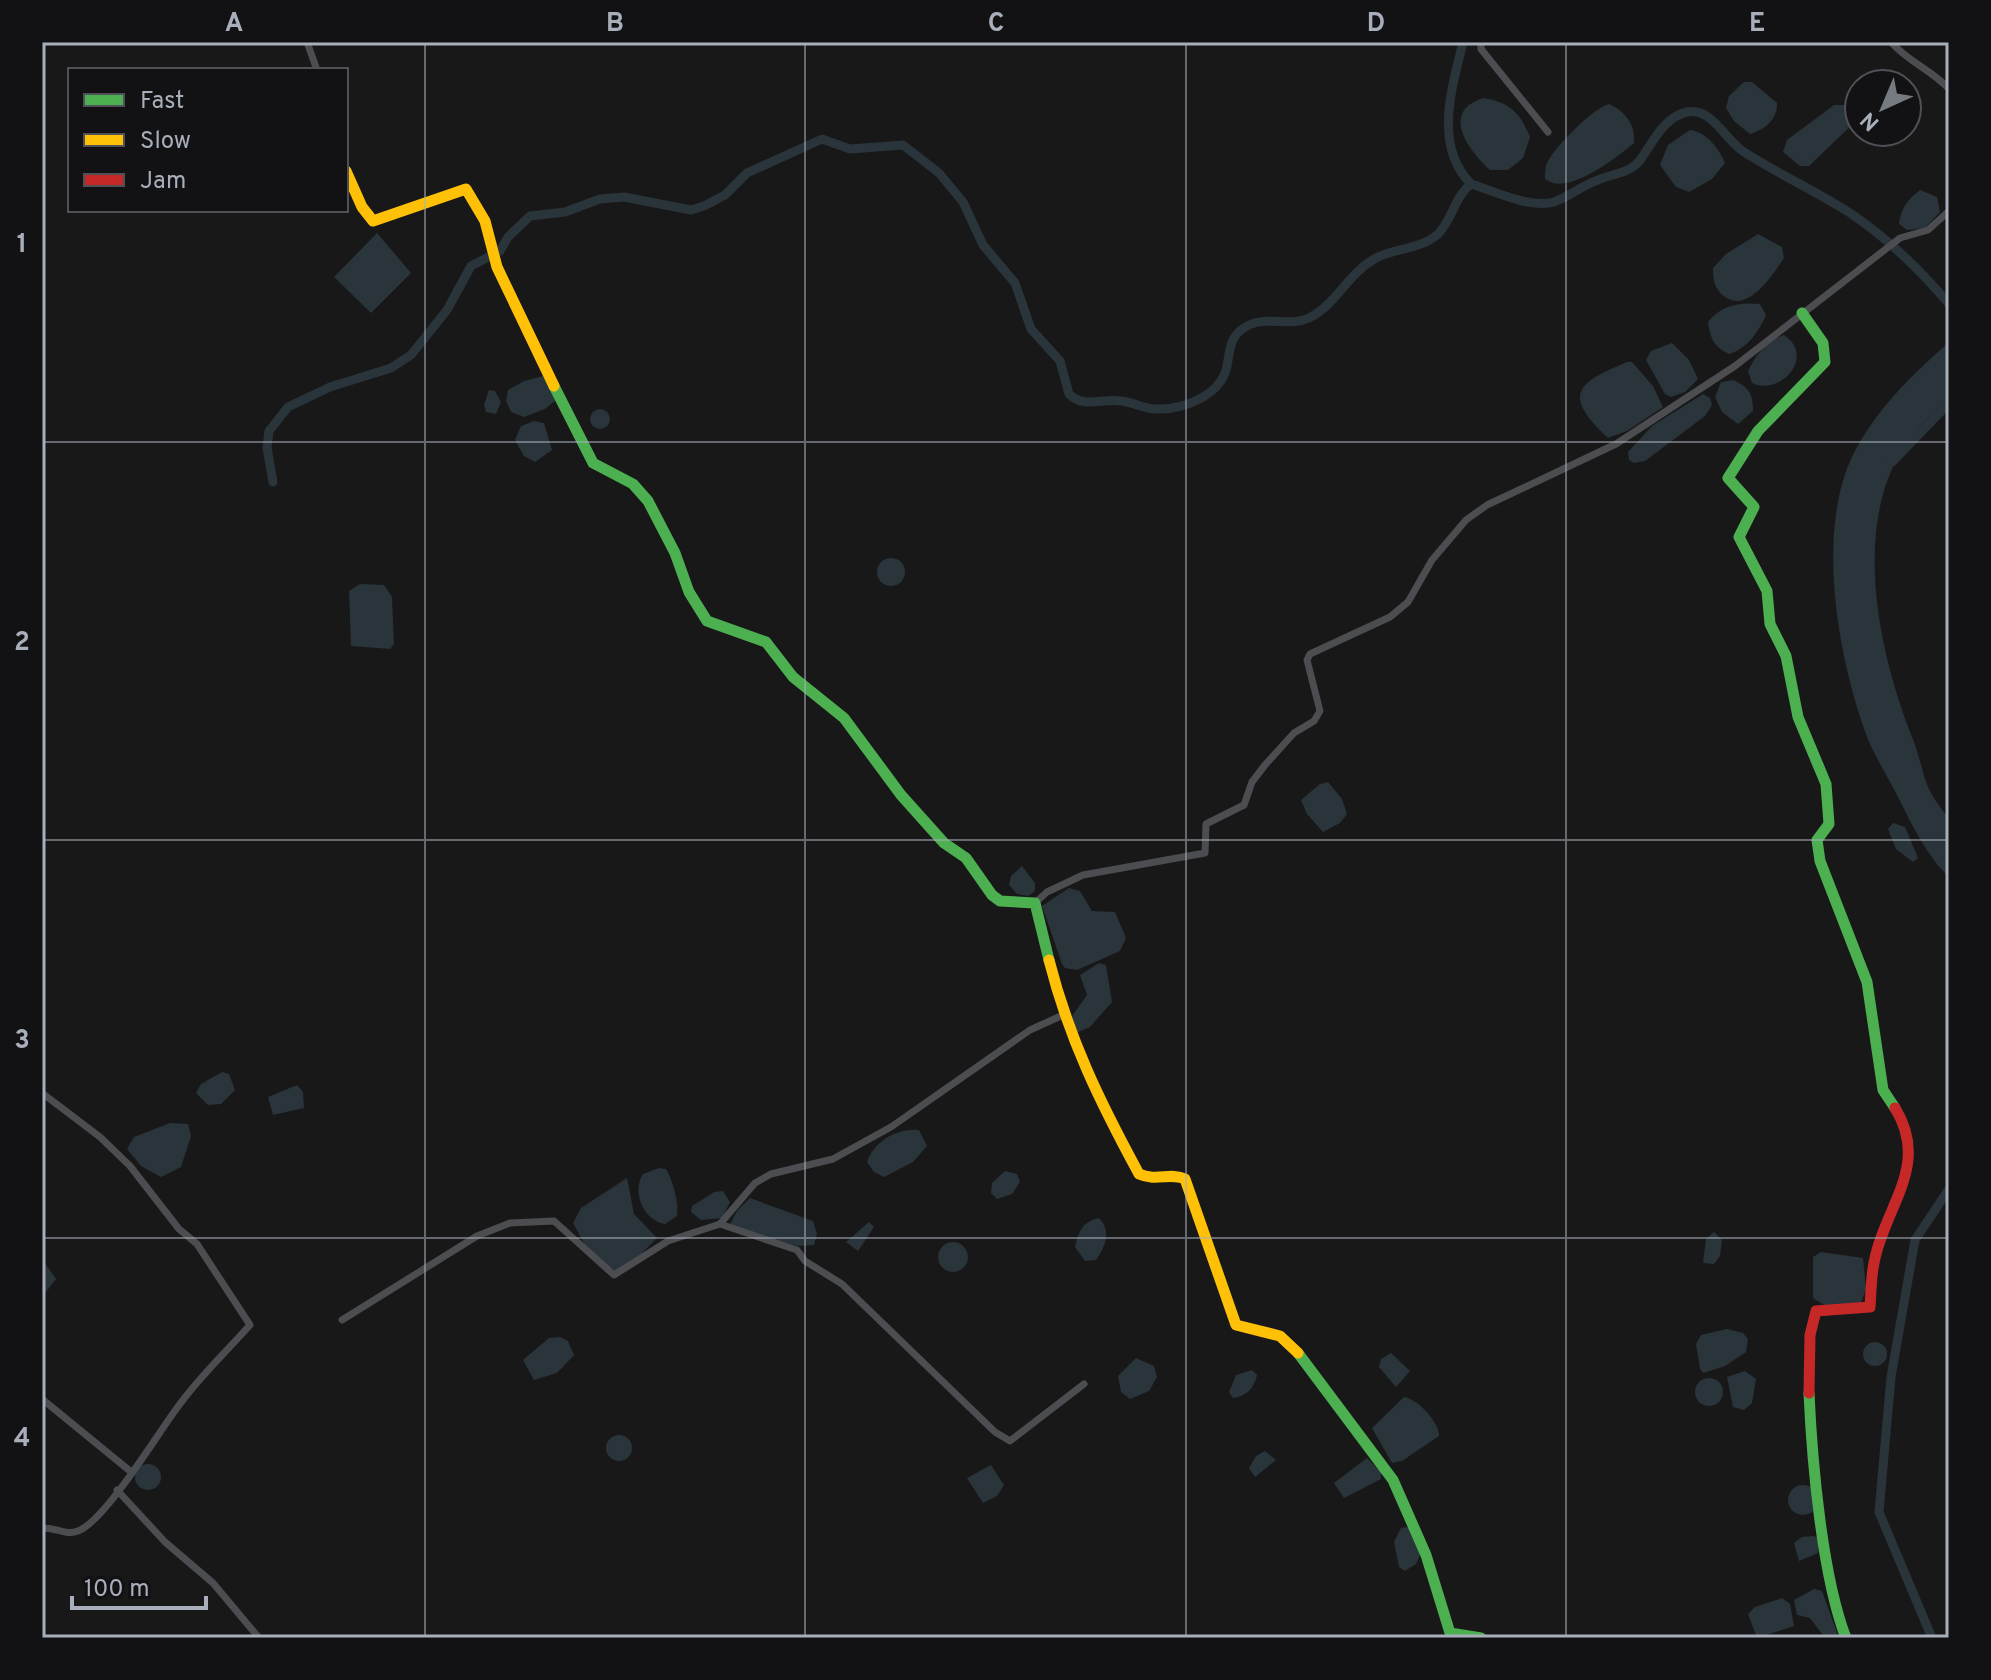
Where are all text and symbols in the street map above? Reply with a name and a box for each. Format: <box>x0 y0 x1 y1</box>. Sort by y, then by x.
text: A <box>225 8 243 41</box>
text: B <box>606 8 624 41</box>
text: C <box>988 8 1004 41</box>
text: D <box>1367 8 1385 41</box>
text: E <box>1749 8 1765 41</box>
legend <box>68 68 348 212</box>
north arrow <box>1843 68 1923 148</box>
text: Fast <box>140 87 184 117</box>
text: N <box>1856 105 1886 136</box>
text: Slow <box>140 127 191 157</box>
text: Jam <box>140 167 186 197</box>
text: 1 <box>17 229 27 262</box>
text: 2 <box>14 627 30 660</box>
text: 3 <box>14 1025 30 1058</box>
text: 4 <box>14 1423 30 1456</box>
scale bar <box>72 1560 206 1610</box>
text: 100 m <box>84 1575 150 1605</box>

